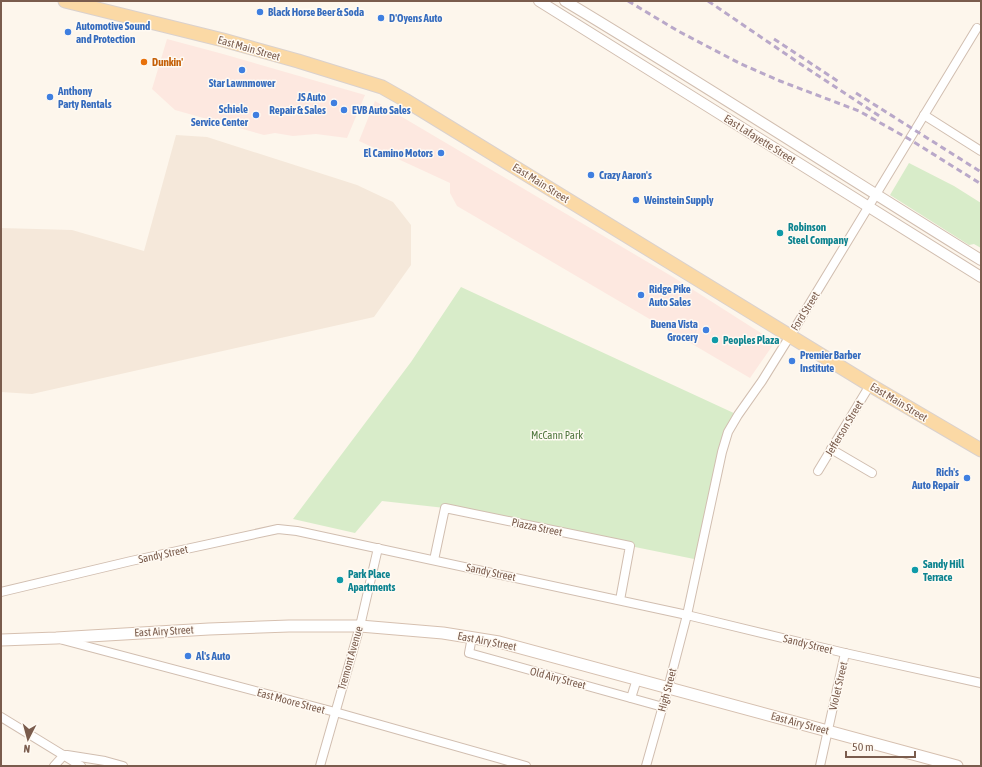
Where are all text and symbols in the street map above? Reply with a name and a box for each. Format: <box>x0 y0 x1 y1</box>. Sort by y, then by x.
place label: Black Horse Beer & Soda <box>268 6 364 18</box>
marker: Black Horse Beer & Soda <box>255 7 265 17</box>
place label: D'Oyens Auto <box>389 12 442 24</box>
marker: D'Oyens Auto <box>376 13 386 23</box>
place label: Automotive Sound and Protection <box>75 20 150 45</box>
marker: Automotive Sound and Protection <box>63 27 73 37</box>
street label: East Main Street <box>216 33 282 63</box>
place label: Dunkin' <box>152 56 183 68</box>
marker: Dunkin' <box>139 57 149 67</box>
marker: Star Lawnmower <box>237 65 247 75</box>
place label: Star Lawnmower <box>209 77 276 89</box>
place label: Anthony Party Rentals <box>57 85 112 110</box>
place label: JS Auto Repair & Sales <box>269 91 326 116</box>
marker: Anthony Party Rentals <box>45 92 55 102</box>
marker: JS Auto Repair & Sales <box>329 98 339 108</box>
place label: Schiele Service Center <box>191 103 249 128</box>
place label: EVB Auto Sales <box>352 104 411 116</box>
marker: EVB Auto Sales <box>339 105 349 115</box>
marker: Schiele Service Center <box>251 110 261 120</box>
street label: East Lafayette Street <box>722 112 798 166</box>
place label: El Camino Motors <box>363 147 433 159</box>
marker: El Camino Motors <box>436 148 446 158</box>
street label: East Main Street <box>511 161 571 205</box>
place label: Crazy Aaron's <box>599 169 652 181</box>
marker: Crazy Aaron's <box>586 170 596 180</box>
place label: Weinstein Supply <box>643 194 714 206</box>
marker: Weinstein Supply <box>631 195 641 205</box>
place label: Robinson Steel Company <box>788 221 849 246</box>
marker: Robinson Steel Company <box>775 228 785 238</box>
place label: Ridge Pike Auto Sales <box>648 283 691 308</box>
street label: Ford Street <box>788 289 822 333</box>
marker: Ridge Pike Auto Sales <box>636 290 646 300</box>
place label: Buena Vista Grocery <box>650 318 698 343</box>
marker: Buena Vista Grocery <box>701 325 711 335</box>
place label: Peoples Plaza <box>723 334 779 346</box>
marker: Peoples Plaza <box>710 335 720 345</box>
place label: Premier Barber Institute <box>800 349 862 374</box>
marker: Premier Barber Institute <box>787 356 797 366</box>
street label: East Main Street <box>868 380 930 424</box>
street label: Jefferson Street <box>823 398 865 458</box>
park label: McCann Park <box>531 429 583 441</box>
place label: Rich's Auto Repair <box>911 466 960 491</box>
marker: Rich's Auto Repair <box>962 473 972 483</box>
street label: Piazza Street <box>511 516 563 538</box>
street label: Sandy Street <box>137 543 189 565</box>
place label: Sandy Hill Terrace <box>923 558 965 583</box>
street label: Sandy Street <box>465 561 517 583</box>
marker: Sandy Hill Terrace <box>910 565 920 575</box>
place label: Park Place Apartments <box>347 568 395 593</box>
marker: Park Place Apartments <box>335 575 345 585</box>
street label: East Airy Street <box>134 623 194 639</box>
street label: Tremont Avenue <box>335 625 365 691</box>
street label: East Airy Street <box>457 629 517 653</box>
street label: Sandy Street <box>782 632 834 656</box>
place label: Al's Auto <box>195 650 230 662</box>
marker: Al's Auto <box>183 651 193 661</box>
street label: Violet Street <box>827 660 849 712</box>
street label: Old Airy Street <box>529 665 587 691</box>
street label: High Street <box>655 667 679 713</box>
street label: East Moore Street <box>256 686 326 716</box>
street label: East Airy Street <box>770 709 830 737</box>
north arrow <box>8 719 48 759</box>
scale bar <box>846 733 915 759</box>
text: 50 m <box>852 740 874 754</box>
text: N <box>23 743 31 755</box>

